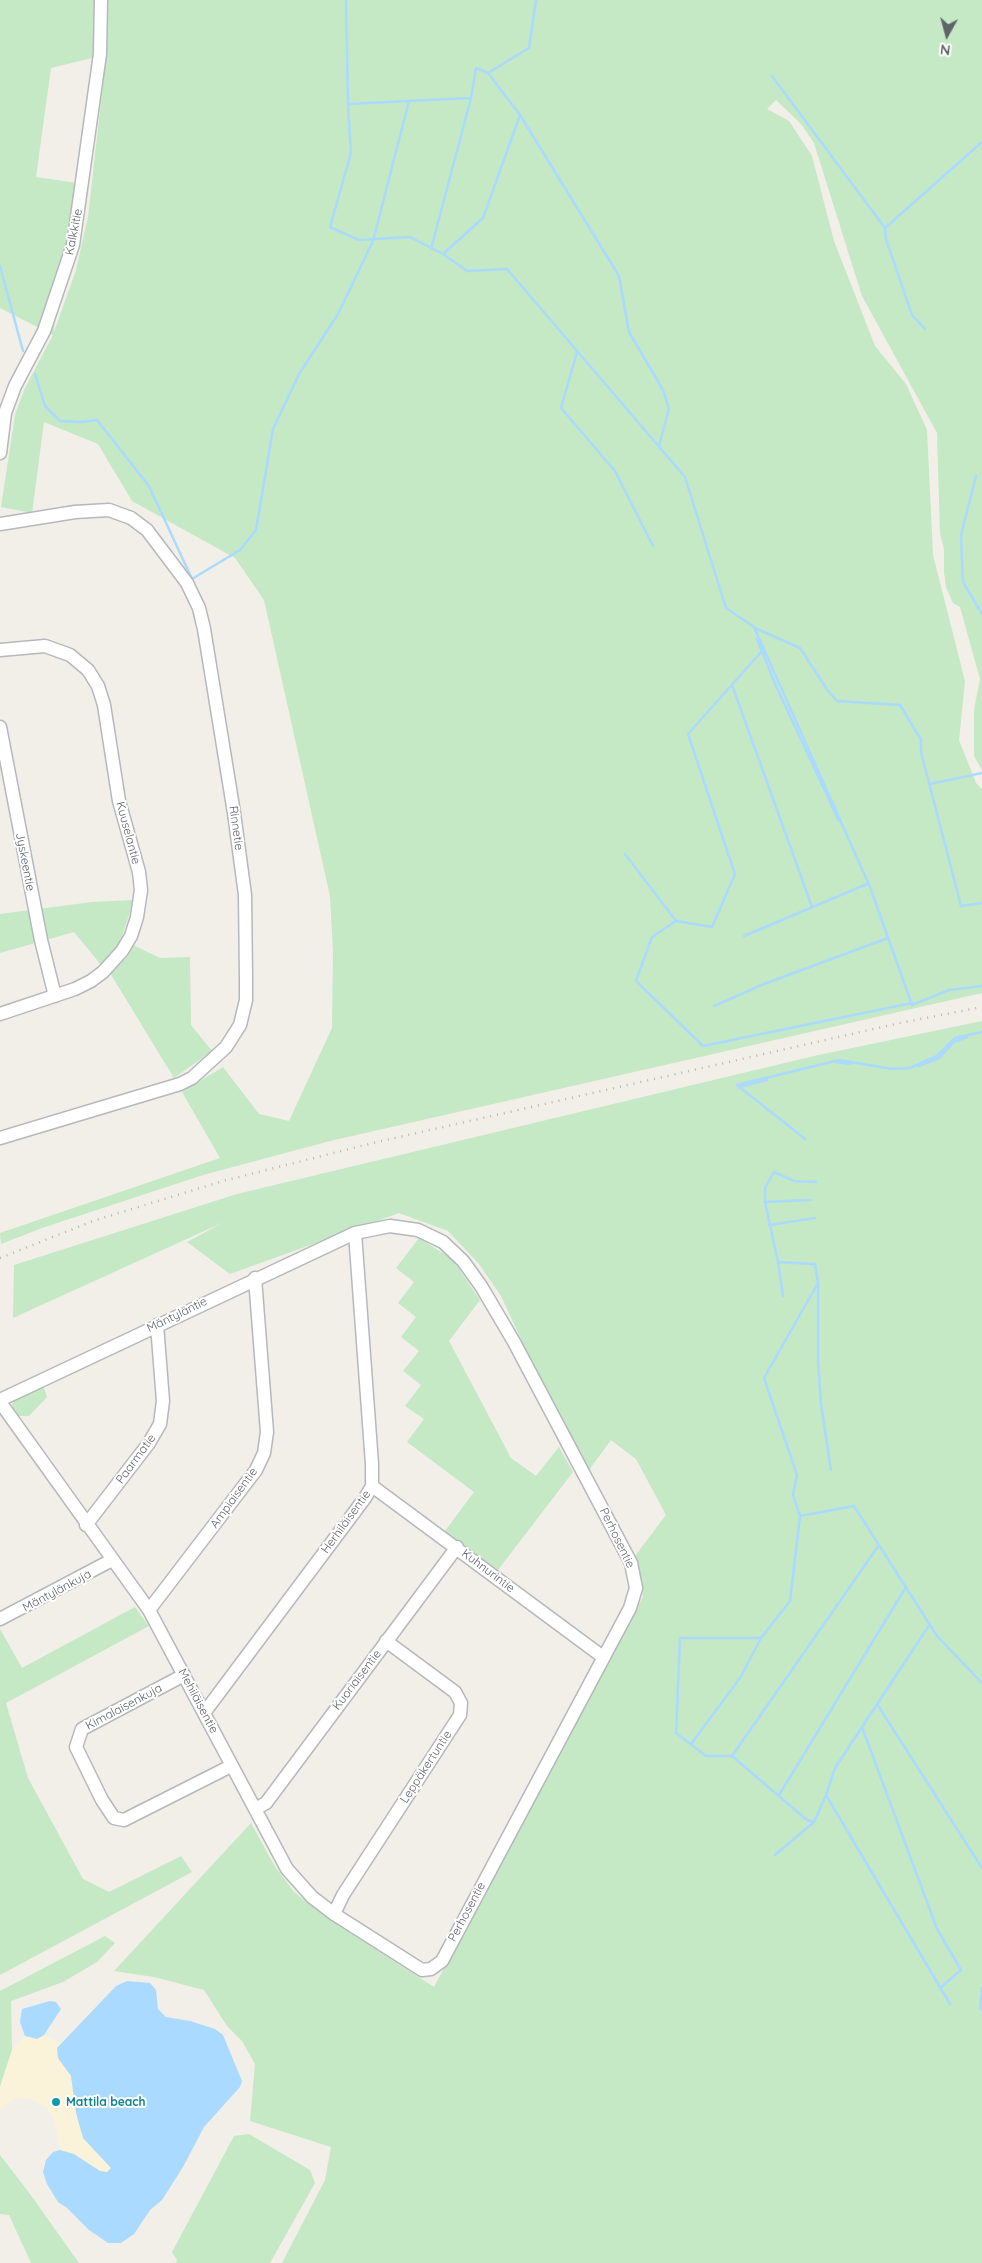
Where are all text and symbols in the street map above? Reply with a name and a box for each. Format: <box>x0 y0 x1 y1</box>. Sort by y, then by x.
north arrow <box>922 10 972 60</box>
text: N <box>939 40 951 59</box>
street label: Kalkkitie <box>62 208 86 256</box>
street label: Kuuselantie <box>113 800 143 866</box>
street label: Rinnetie <box>226 805 246 851</box>
street label: Jyskeentie <box>12 832 38 892</box>
street label: Mäntyläntie <box>144 1294 210 1336</box>
street label: Paarmatie <box>113 1431 159 1487</box>
street label: Ampiaisentie <box>207 1465 261 1531</box>
street label: Herhiläisentie <box>318 1488 374 1556</box>
street label: Perhosentie <box>596 1506 638 1570</box>
street label: Kuhnurintie <box>459 1546 517 1596</box>
street label: Mäntylänkuja <box>20 1567 94 1615</box>
street label: Kuoriaisentie <box>330 1647 384 1713</box>
street label: Mehiläisentie <box>175 1666 221 1736</box>
street label: Kimalaisenkuja <box>83 1681 165 1733</box>
street label: Leppäkertuntie <box>397 1728 455 1806</box>
street label: Perhosentie <box>445 1880 489 1944</box>
place label: Mattila beach <box>66 2095 146 2109</box>
marker: Mattila beach <box>50 2096 62 2108</box>

